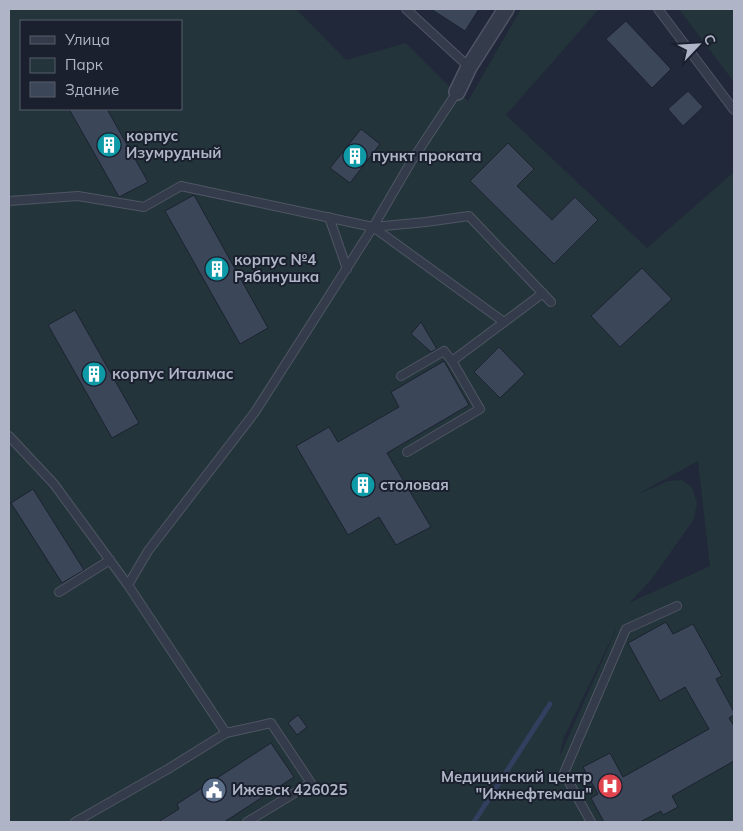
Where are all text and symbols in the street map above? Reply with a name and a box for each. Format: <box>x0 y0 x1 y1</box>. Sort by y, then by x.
legend <box>20 20 182 110</box>
north arrow <box>673 20 723 70</box>
text: Улица <box>64 30 110 49</box>
text: С <box>700 31 720 48</box>
text: Парк <box>65 55 104 74</box>
text: Здание <box>65 80 119 99</box>
place label: корпус Изумрудный <box>126 126 221 162</box>
building icon: корпус Изумрудный <box>96 132 122 158</box>
building icon: пункт проката <box>342 143 368 169</box>
place label: пункт проката <box>372 146 481 165</box>
place label: корпус №4 Рябинушка <box>234 250 319 286</box>
building icon: корпус №4 Рябинушка <box>204 256 230 282</box>
building icon: корпус Италмас <box>81 361 107 387</box>
place label: корпус Италмас <box>112 364 234 383</box>
building icon: столовая <box>350 472 376 498</box>
place label: столовая <box>380 475 449 494</box>
place label: Медицинский центр "Ижнефтемаш" <box>441 767 592 803</box>
hospital icon: Медицинский центр "Ижнефтемаш" <box>597 773 623 799</box>
public building icon: Ижевск 426025 <box>201 777 227 803</box>
place label: Ижевск 426025 <box>232 780 348 799</box>

